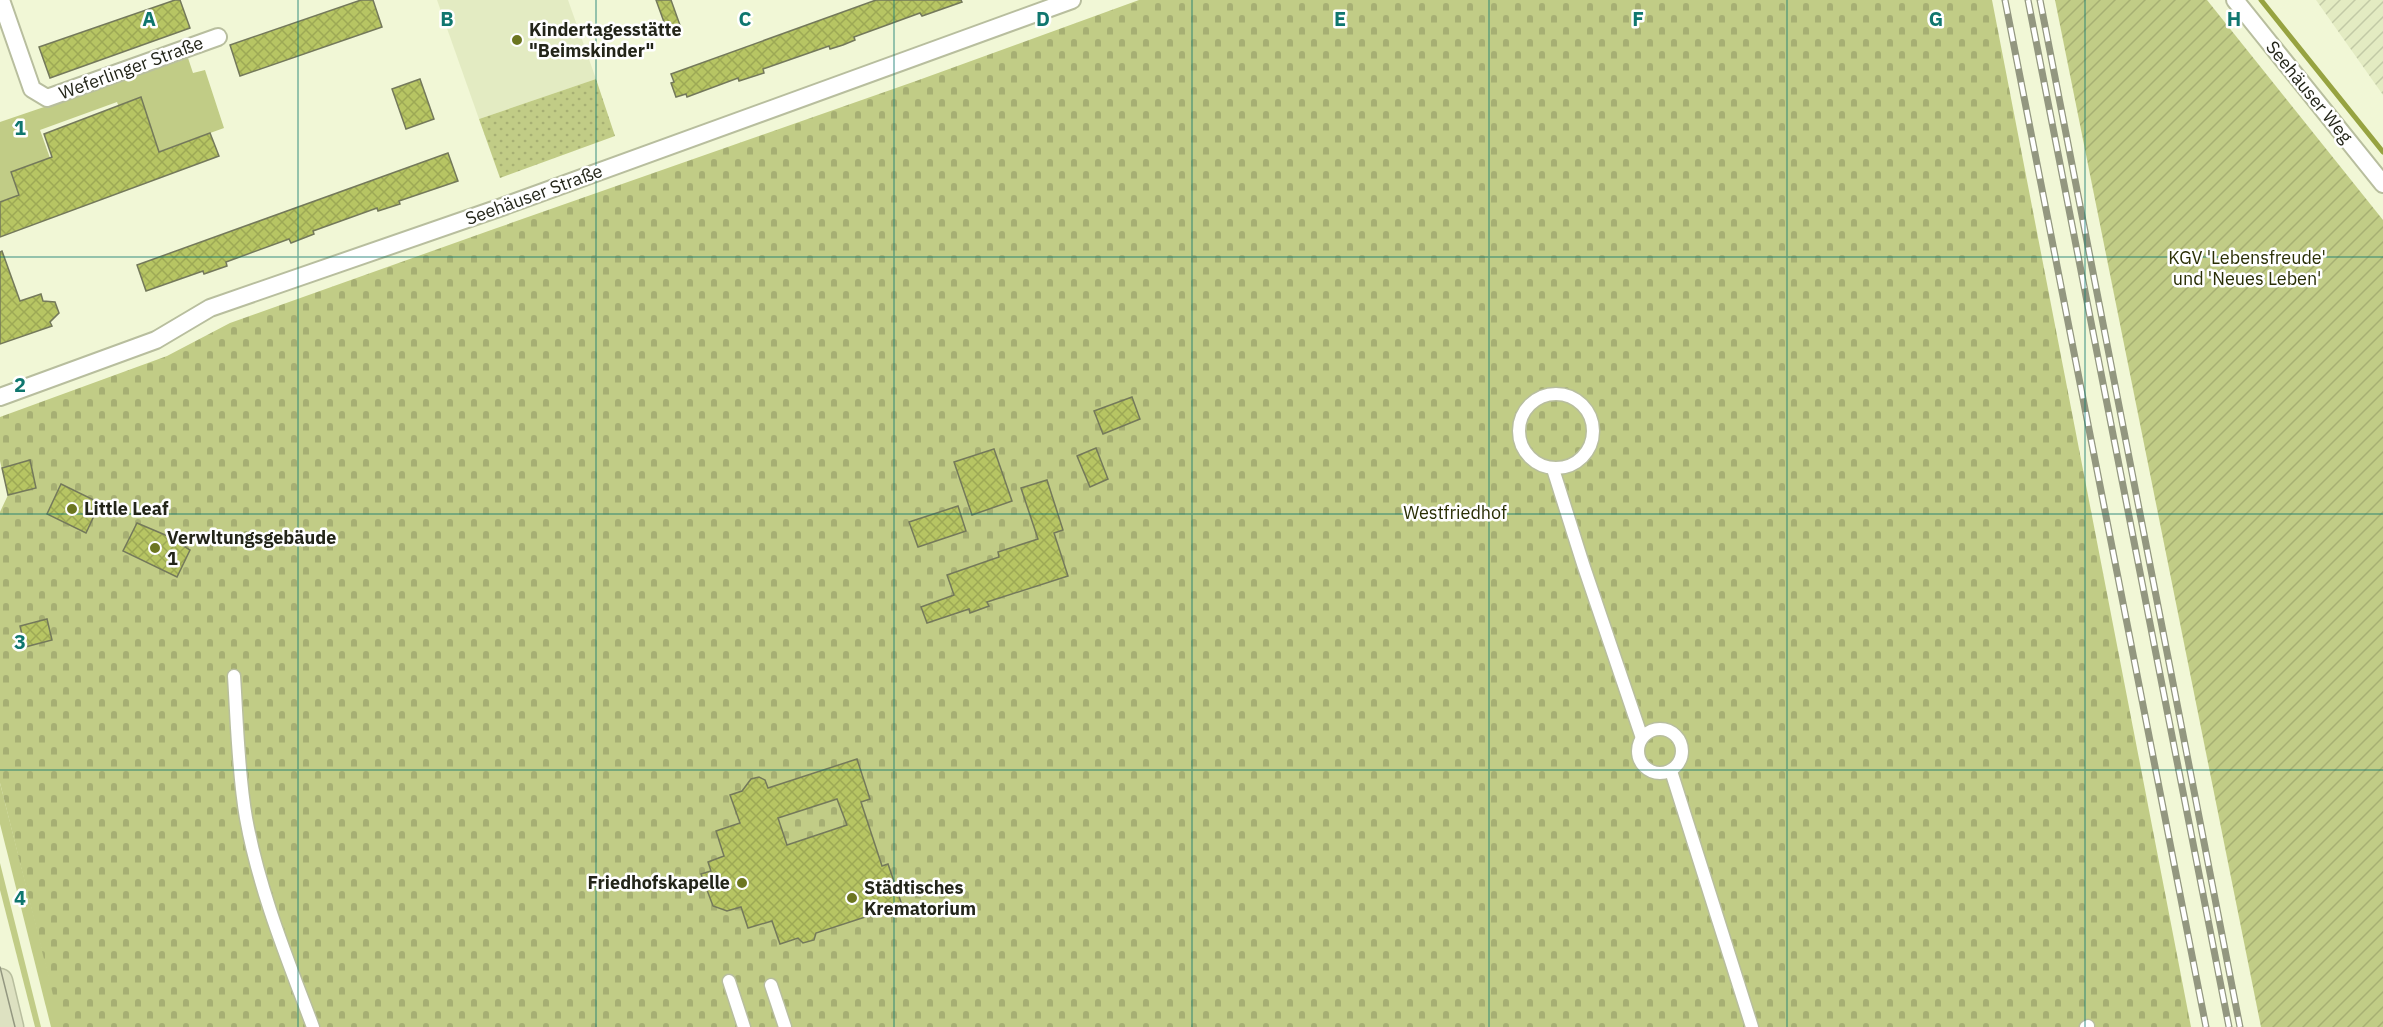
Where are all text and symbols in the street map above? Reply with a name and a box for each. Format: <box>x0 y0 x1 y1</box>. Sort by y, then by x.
text: A <box>142 5 156 32</box>
text: B <box>440 5 454 32</box>
text: C <box>738 5 752 32</box>
text: D <box>1036 5 1050 32</box>
text: E <box>1334 5 1346 32</box>
text: F <box>1632 5 1644 32</box>
text: G <box>1929 5 1943 32</box>
text: H <box>2227 5 2241 32</box>
place label: Kindertagesstätte "Beimskinder" <box>529 18 682 62</box>
street label: Weferlinger Straße <box>55 31 206 104</box>
marker: Kindertagesstätte "Beimskinder" <box>510 33 524 47</box>
street label: Seehäuser Weg <box>2261 36 2358 148</box>
text: 1 <box>14 114 26 141</box>
street label: Seehäuser Straße <box>462 159 606 230</box>
park label: KGV 'Lebensfreude' und 'Neues Leben' <box>2168 246 2326 290</box>
text: 2 <box>14 371 26 398</box>
place label: Little Leaf <box>84 497 169 520</box>
park label: Westfriedhof <box>1403 501 1507 524</box>
marker: Little Leaf <box>65 502 79 516</box>
place label: Verwltungsgebäude 1 <box>167 526 336 570</box>
marker: Verwltungsgebäude 1 <box>148 541 162 555</box>
text: 3 <box>14 628 26 655</box>
place label: Friedhofskapelle <box>588 871 730 894</box>
marker: Friedhofskapelle <box>735 876 749 890</box>
place label: Städtisches Krematorium <box>864 876 976 920</box>
text: 4 <box>14 884 26 911</box>
marker: Städtisches Krematorium <box>845 891 859 905</box>

